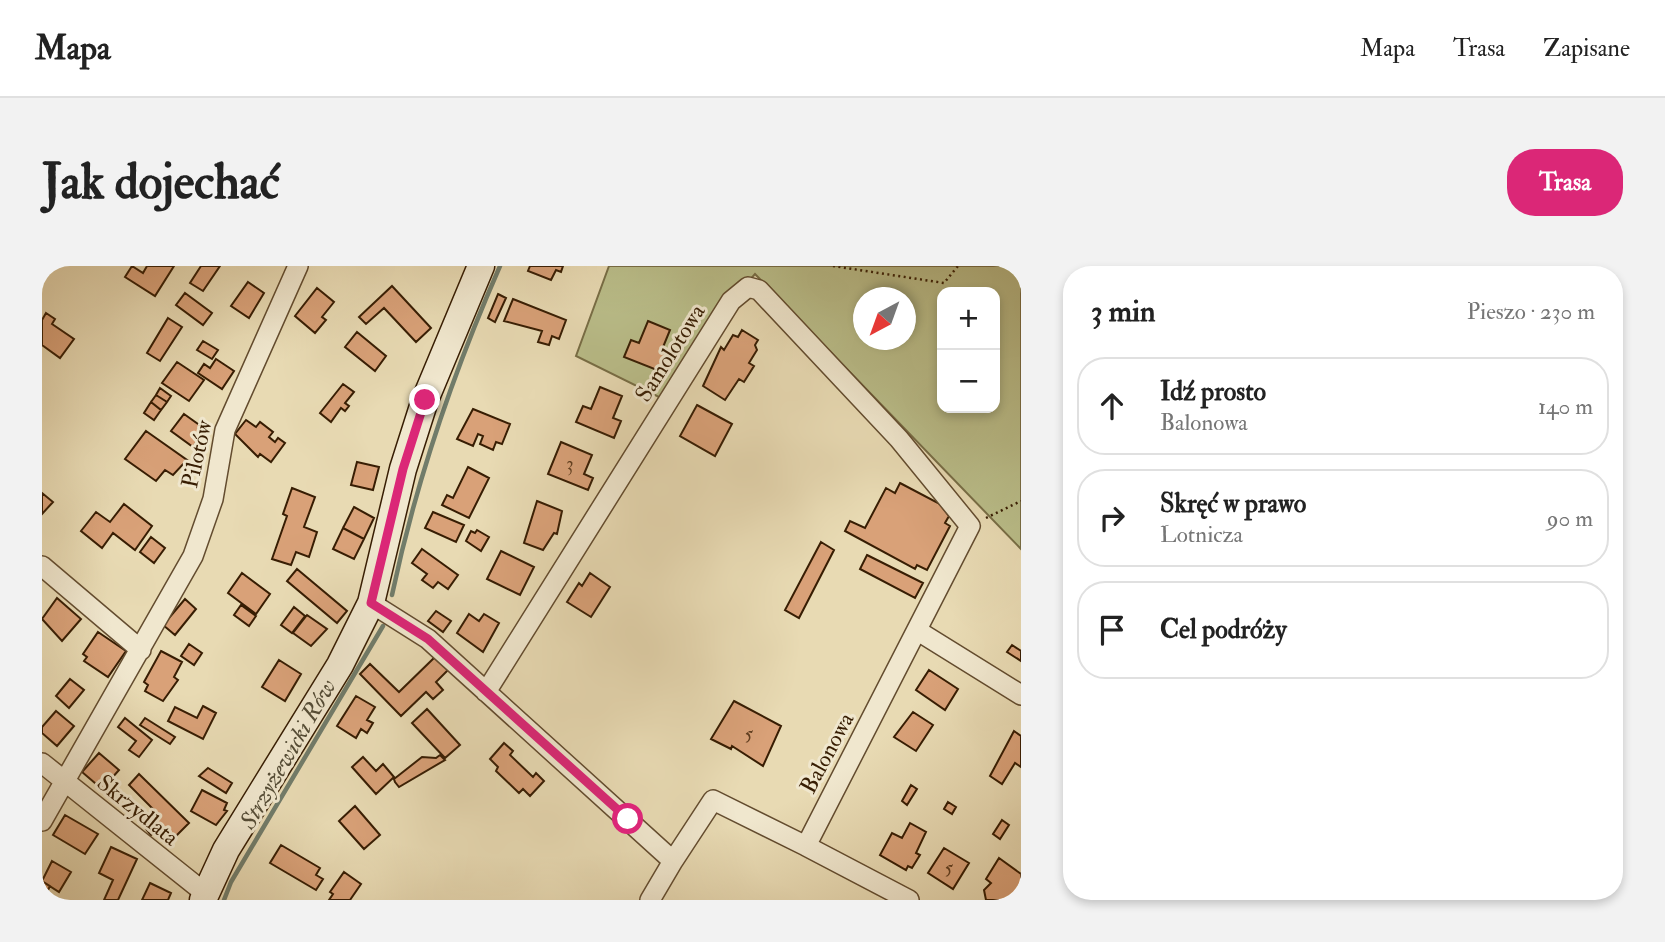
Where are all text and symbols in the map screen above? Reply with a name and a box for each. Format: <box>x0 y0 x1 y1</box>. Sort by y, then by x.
text: Mapa <box>35 28 111 69</box>
text: Mapa <box>1360 33 1415 64</box>
text: Trasa <box>1453 33 1505 64</box>
text: Zapisane <box>1543 33 1630 64</box>
button: Trasa <box>1507 149 1623 216</box>
text: Jak dojechać <box>42 152 280 213</box>
north arrow <box>853 287 916 350</box>
map controls <box>937 287 1000 413</box>
button: + <box>937 287 1000 350</box>
text: 3 min <box>1091 293 1156 330</box>
text: Pieszo · 230 m <box>1467 297 1595 326</box>
street label: Samolotowa <box>629 298 712 407</box>
button: − <box>937 350 1000 413</box>
text: Idź prosto <box>1160 376 1266 408</box>
route end <box>409 384 440 415</box>
icon: ahead <box>1093 387 1131 425</box>
text: 140 m <box>1538 392 1593 421</box>
text: Balonowa <box>1160 408 1248 437</box>
street label: Pilotów <box>175 416 219 491</box>
house number: 3 <box>566 452 574 476</box>
text: Skręć w prawo <box>1160 488 1306 520</box>
icon: right <box>1093 499 1131 537</box>
text: 90 m <box>1547 504 1593 533</box>
text: Lotnicza <box>1160 520 1243 549</box>
icon: arrive <box>1093 611 1131 649</box>
text: Cel podróży <box>1160 614 1287 646</box>
water label: Strzyżewicki Rów <box>232 673 344 835</box>
street label: Balonowa <box>794 707 861 799</box>
house number: 5 <box>745 722 754 746</box>
street label: Skrzydlata <box>91 768 185 852</box>
route start <box>612 803 643 834</box>
house number: 5 <box>945 856 954 880</box>

